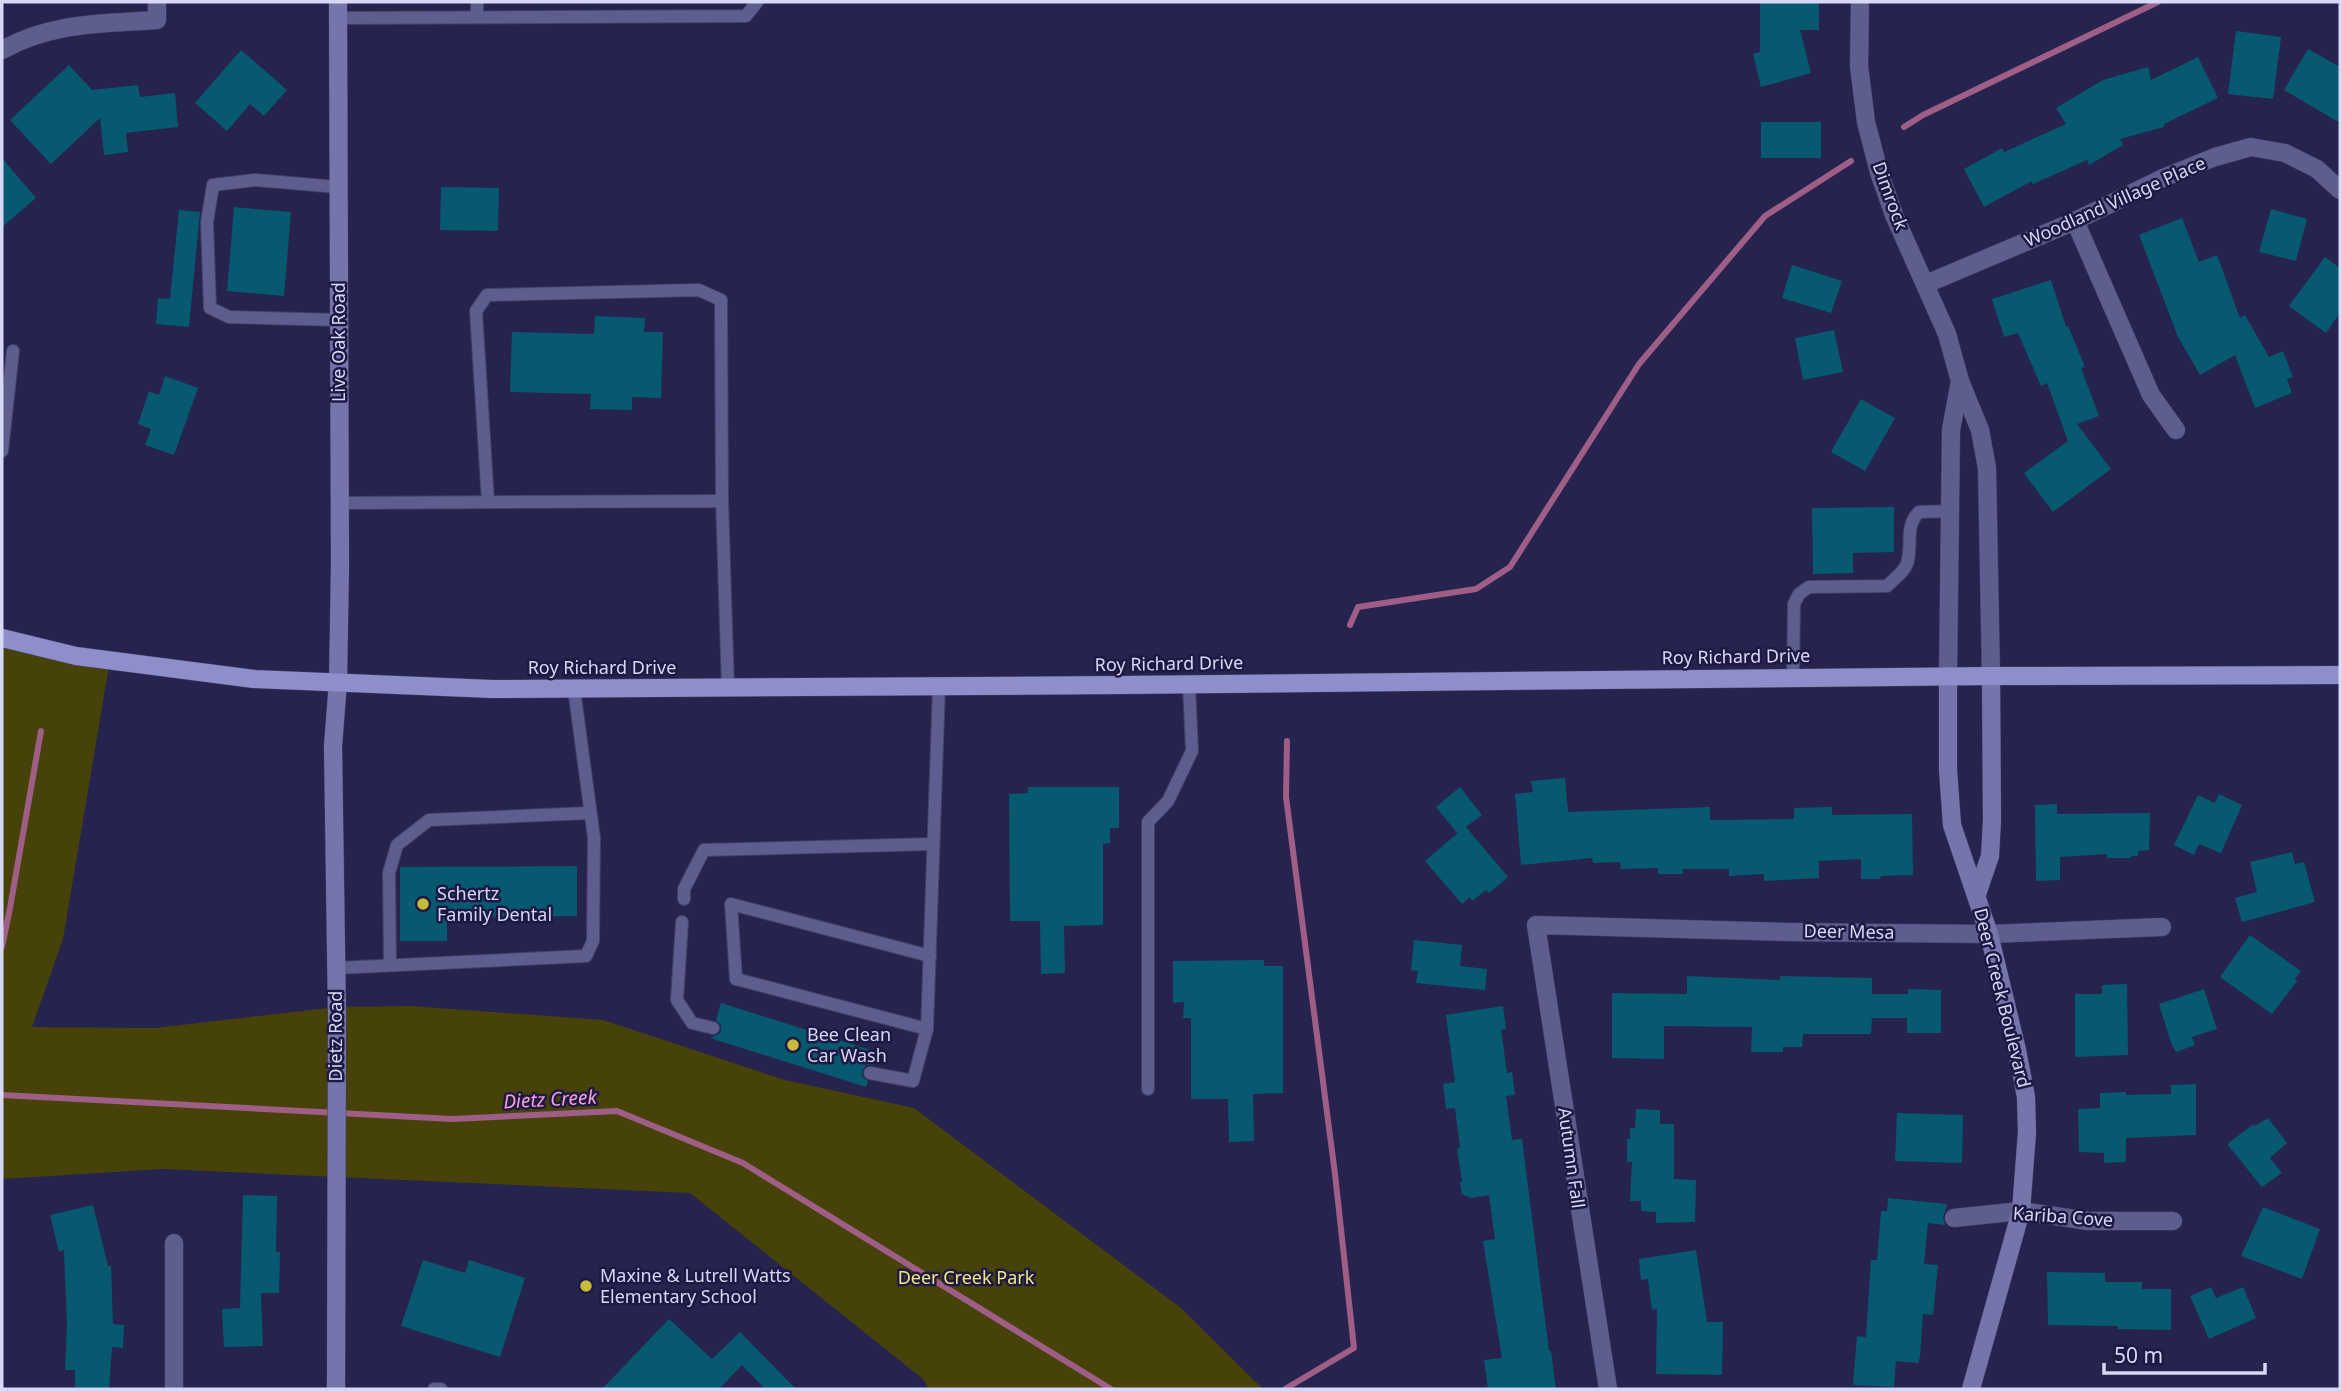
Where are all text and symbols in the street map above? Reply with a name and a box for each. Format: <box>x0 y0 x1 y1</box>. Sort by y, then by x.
street label: Woodland Village Place <box>2020 150 2209 252</box>
street label: Dimrock <box>1868 158 1914 233</box>
street label: Live Oak Road <box>326 282 350 402</box>
street label: Roy Richard Drive <box>1661 643 1811 669</box>
street label: Roy Richard Drive <box>1094 650 1244 676</box>
street label: Roy Richard Drive <box>528 655 676 679</box>
place label: Schertz Family Dental <box>437 881 552 926</box>
marker: Schertz Family Dental <box>415 896 431 912</box>
street label: Deer Creek Boulevard <box>1969 906 2037 1090</box>
street label: Deer Mesa <box>1803 918 1895 944</box>
street label: Dietz Road <box>323 991 347 1081</box>
place label: Bee Clean Car Wash <box>807 1022 891 1067</box>
marker: Bee Clean Car Wash <box>785 1037 801 1053</box>
water label: Dietz Creek <box>503 1084 598 1114</box>
street label: Autumn Fall <box>1553 1106 1591 1210</box>
street label: Kariba Cove <box>2012 1201 2114 1231</box>
place label: Maxine & Lutrell Watts Elementary School <box>600 1263 791 1308</box>
park label: Deer Creek Park <box>898 1265 1035 1289</box>
marker: Maxine & Lutrell Watts Elementary School <box>578 1278 594 1294</box>
scale bar <box>2104 1332 2265 1376</box>
text: 50 m <box>2114 1341 2163 1369</box>

